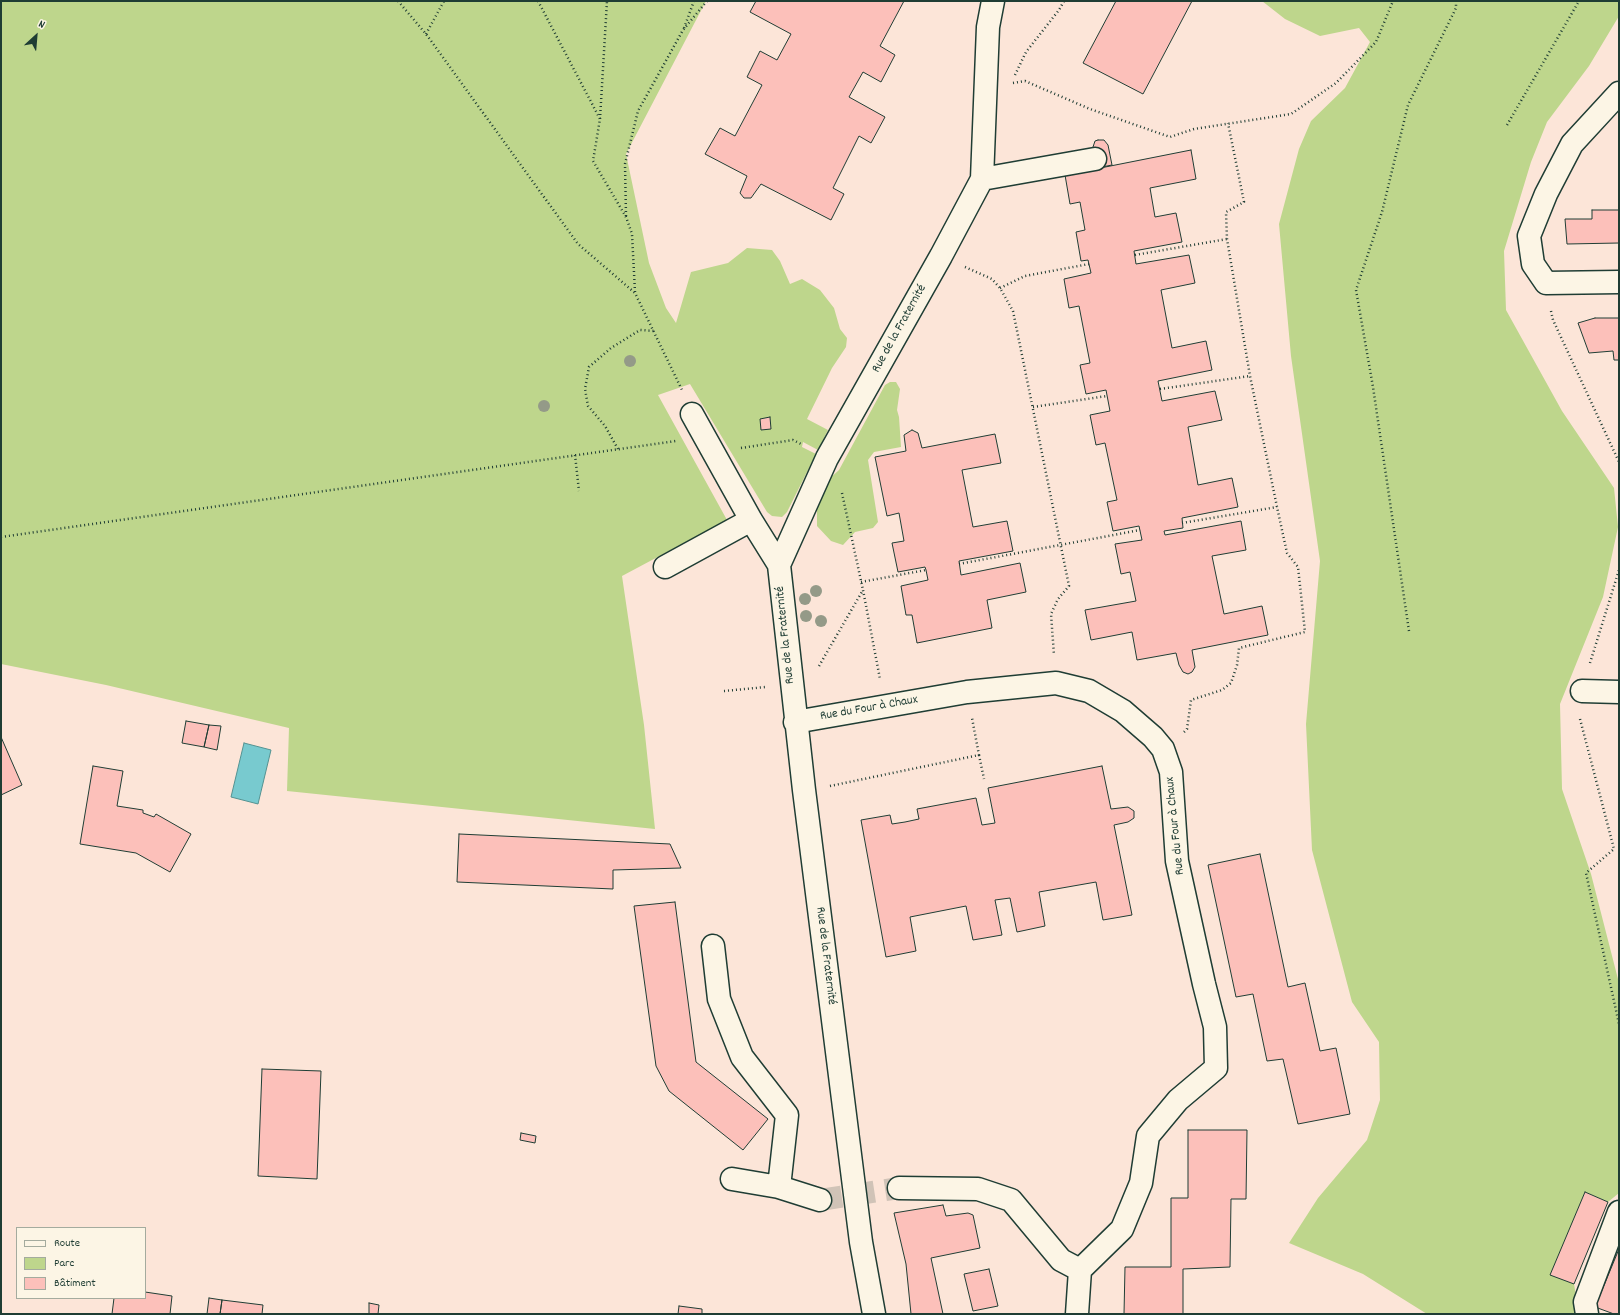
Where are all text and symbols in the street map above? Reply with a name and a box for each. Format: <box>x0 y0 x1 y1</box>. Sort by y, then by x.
north arrow <box>16 16 56 56</box>
text: N <box>35 17 47 34</box>
street label: Rue de la Fraternité <box>869 282 931 376</box>
street label: Rue de la Fraternité <box>773 585 799 685</box>
street label: Rue du Four à Chaux <box>819 693 919 725</box>
street label: Rue du Four à Chaux <box>1163 776 1189 876</box>
street label: Rue de la Fraternité <box>811 906 839 1006</box>
legend <box>16 1227 146 1299</box>
text: Route <box>54 1235 80 1252</box>
text: Parc <box>54 1255 74 1272</box>
text: Bâtiment <box>54 1275 96 1292</box>

